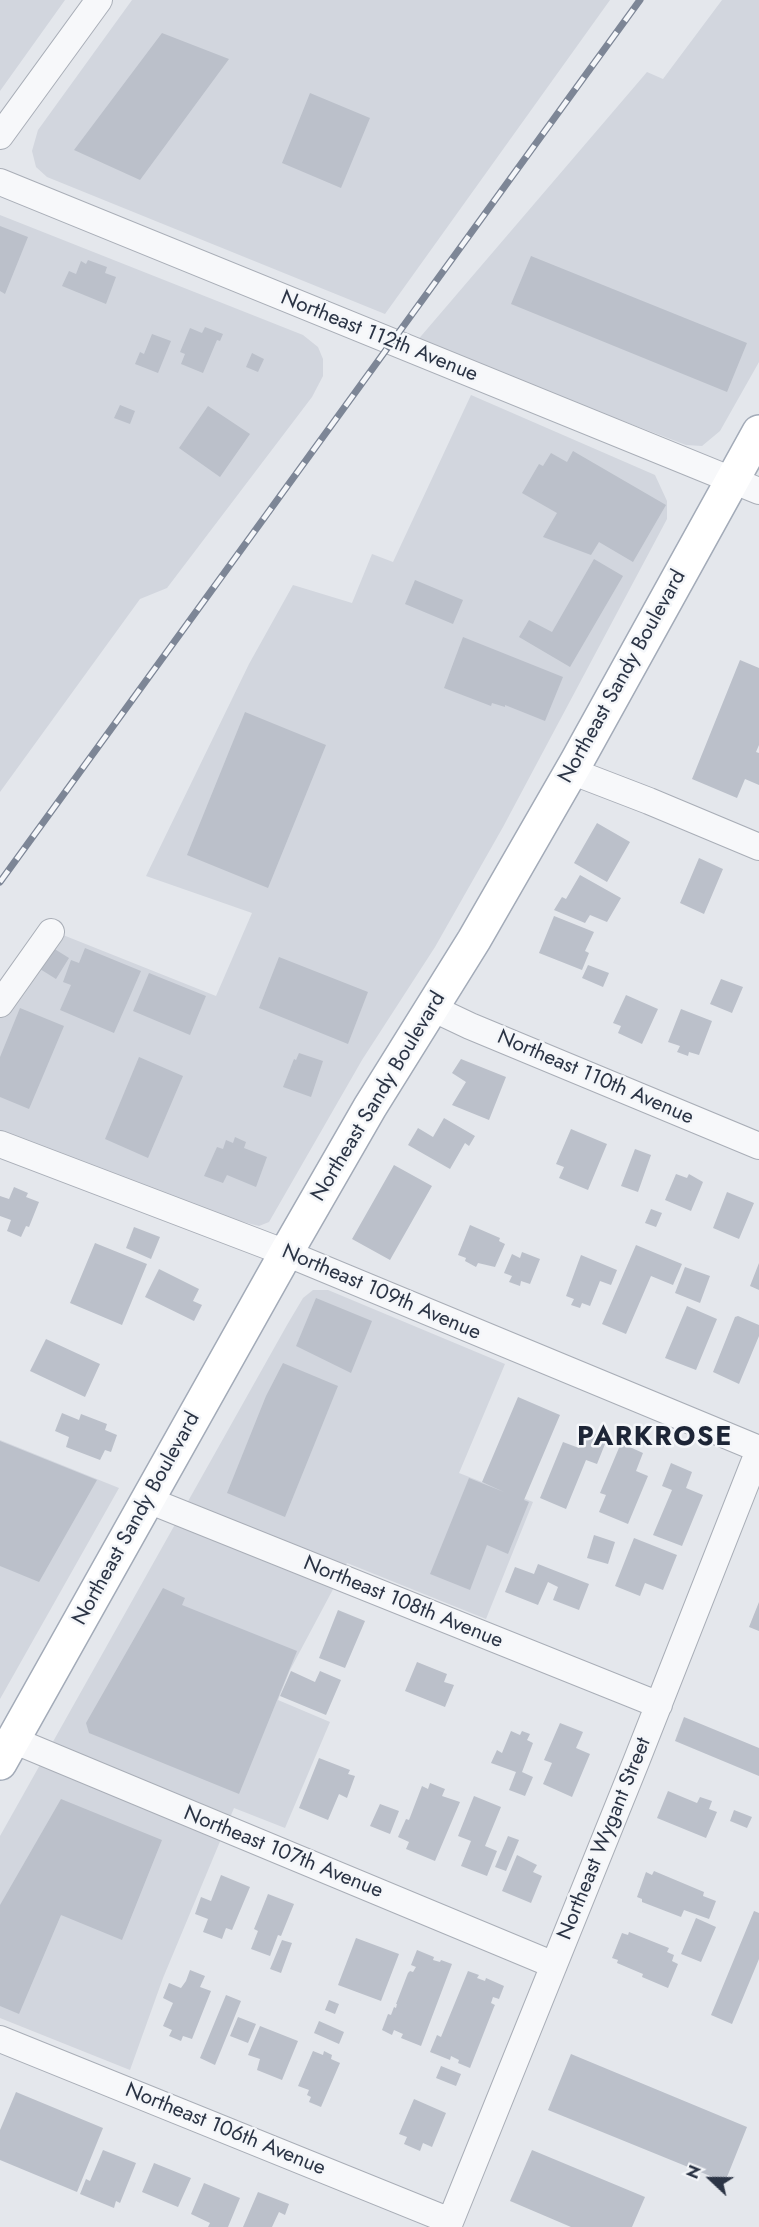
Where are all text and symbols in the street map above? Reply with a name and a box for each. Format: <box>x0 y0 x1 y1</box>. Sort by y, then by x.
street label: Northeast 112th Avenue <box>277 286 481 388</box>
street label: Northeast Sandy Boulevard <box>554 566 692 788</box>
street label: Northeast Sandy Boulevard <box>306 988 452 1206</box>
street label: Northeast 110th Avenue <box>493 1025 697 1131</box>
street label: Northeast 109th Avenue <box>278 1240 484 1346</box>
street label: Northeast Sandy Boulevard <box>68 1408 206 1630</box>
district label: PARKROSE <box>577 1422 733 1454</box>
street label: Northeast 108th Avenue <box>300 1551 506 1655</box>
street label: Northeast Wygant Street <box>553 1734 657 1944</box>
street label: Northeast 107th Avenue <box>180 1802 386 1904</box>
street label: Northeast 106th Avenue <box>121 2078 329 2182</box>
north arrow <box>681 2149 741 2209</box>
text: N <box>681 2162 707 2182</box>

